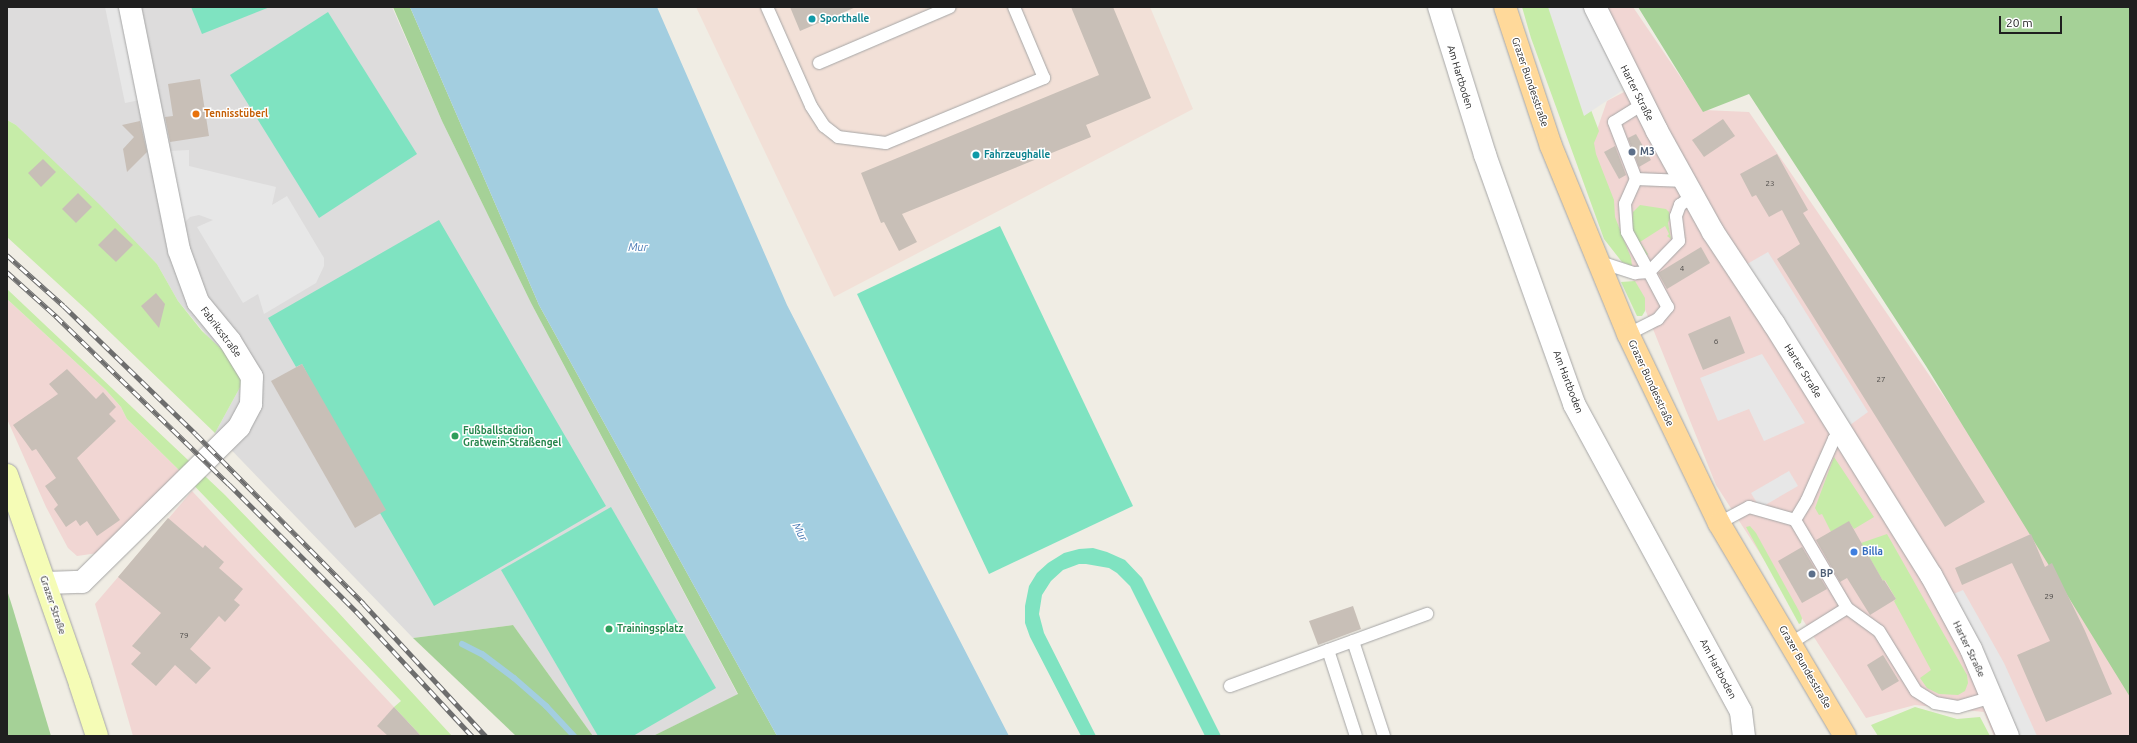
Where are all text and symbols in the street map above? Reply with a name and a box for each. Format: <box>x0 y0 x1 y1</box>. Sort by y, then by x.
scale bar <box>2001 8 2064 34</box>
place label: Sporthalle <box>820 13 869 25</box>
marker: Sporthalle <box>807 14 817 24</box>
text: 20 m <box>2006 16 2033 29</box>
street label: Grazer Bundesstraße <box>1509 36 1551 128</box>
street label: Am Hartboden <box>1445 44 1475 110</box>
street label: Harter Straße <box>1618 63 1656 123</box>
place label: Tennisstüberl <box>204 108 268 120</box>
marker: Tennisstüberl <box>191 109 201 119</box>
place label: M3 <box>1640 146 1655 158</box>
marker: M3 <box>1627 147 1637 157</box>
place label: Fahrzeughalle <box>984 149 1050 161</box>
marker: Fahrzeughalle <box>971 150 981 160</box>
house number: 23 <box>1765 179 1775 189</box>
water label: Mur <box>628 240 648 254</box>
house number: 4 <box>1680 264 1684 274</box>
street label: Fabriksstraße <box>198 304 244 360</box>
house number: 6 <box>1714 337 1718 347</box>
street label: Grazer Bundesstraße <box>1626 338 1676 428</box>
street label: Harter Straße <box>1782 342 1824 400</box>
street label: Am Hartboden <box>1551 349 1585 415</box>
house number: 27 <box>1876 375 1886 385</box>
place label: Fußballstadion Gratwein-Straßengel <box>463 424 561 448</box>
marker: Fußballstadion Gratwein-Straßengel <box>450 431 460 441</box>
water label: Mur <box>790 520 810 544</box>
place label: Billa <box>1862 546 1883 558</box>
marker: Billa <box>1849 547 1859 557</box>
place label: BP <box>1820 568 1833 580</box>
marker: BP <box>1807 569 1817 579</box>
street label: Grazer Straße <box>37 574 69 636</box>
house number: 29 <box>2044 592 2054 602</box>
street label: Harter Straße <box>1950 619 1988 679</box>
place label: Trainingsplatz <box>617 623 684 635</box>
street label: Grazer Bundesstraße <box>1776 623 1834 711</box>
marker: Trainingsplatz <box>604 624 614 634</box>
house number: 79 <box>179 631 189 641</box>
street label: Am Hartboden <box>1697 637 1739 701</box>

